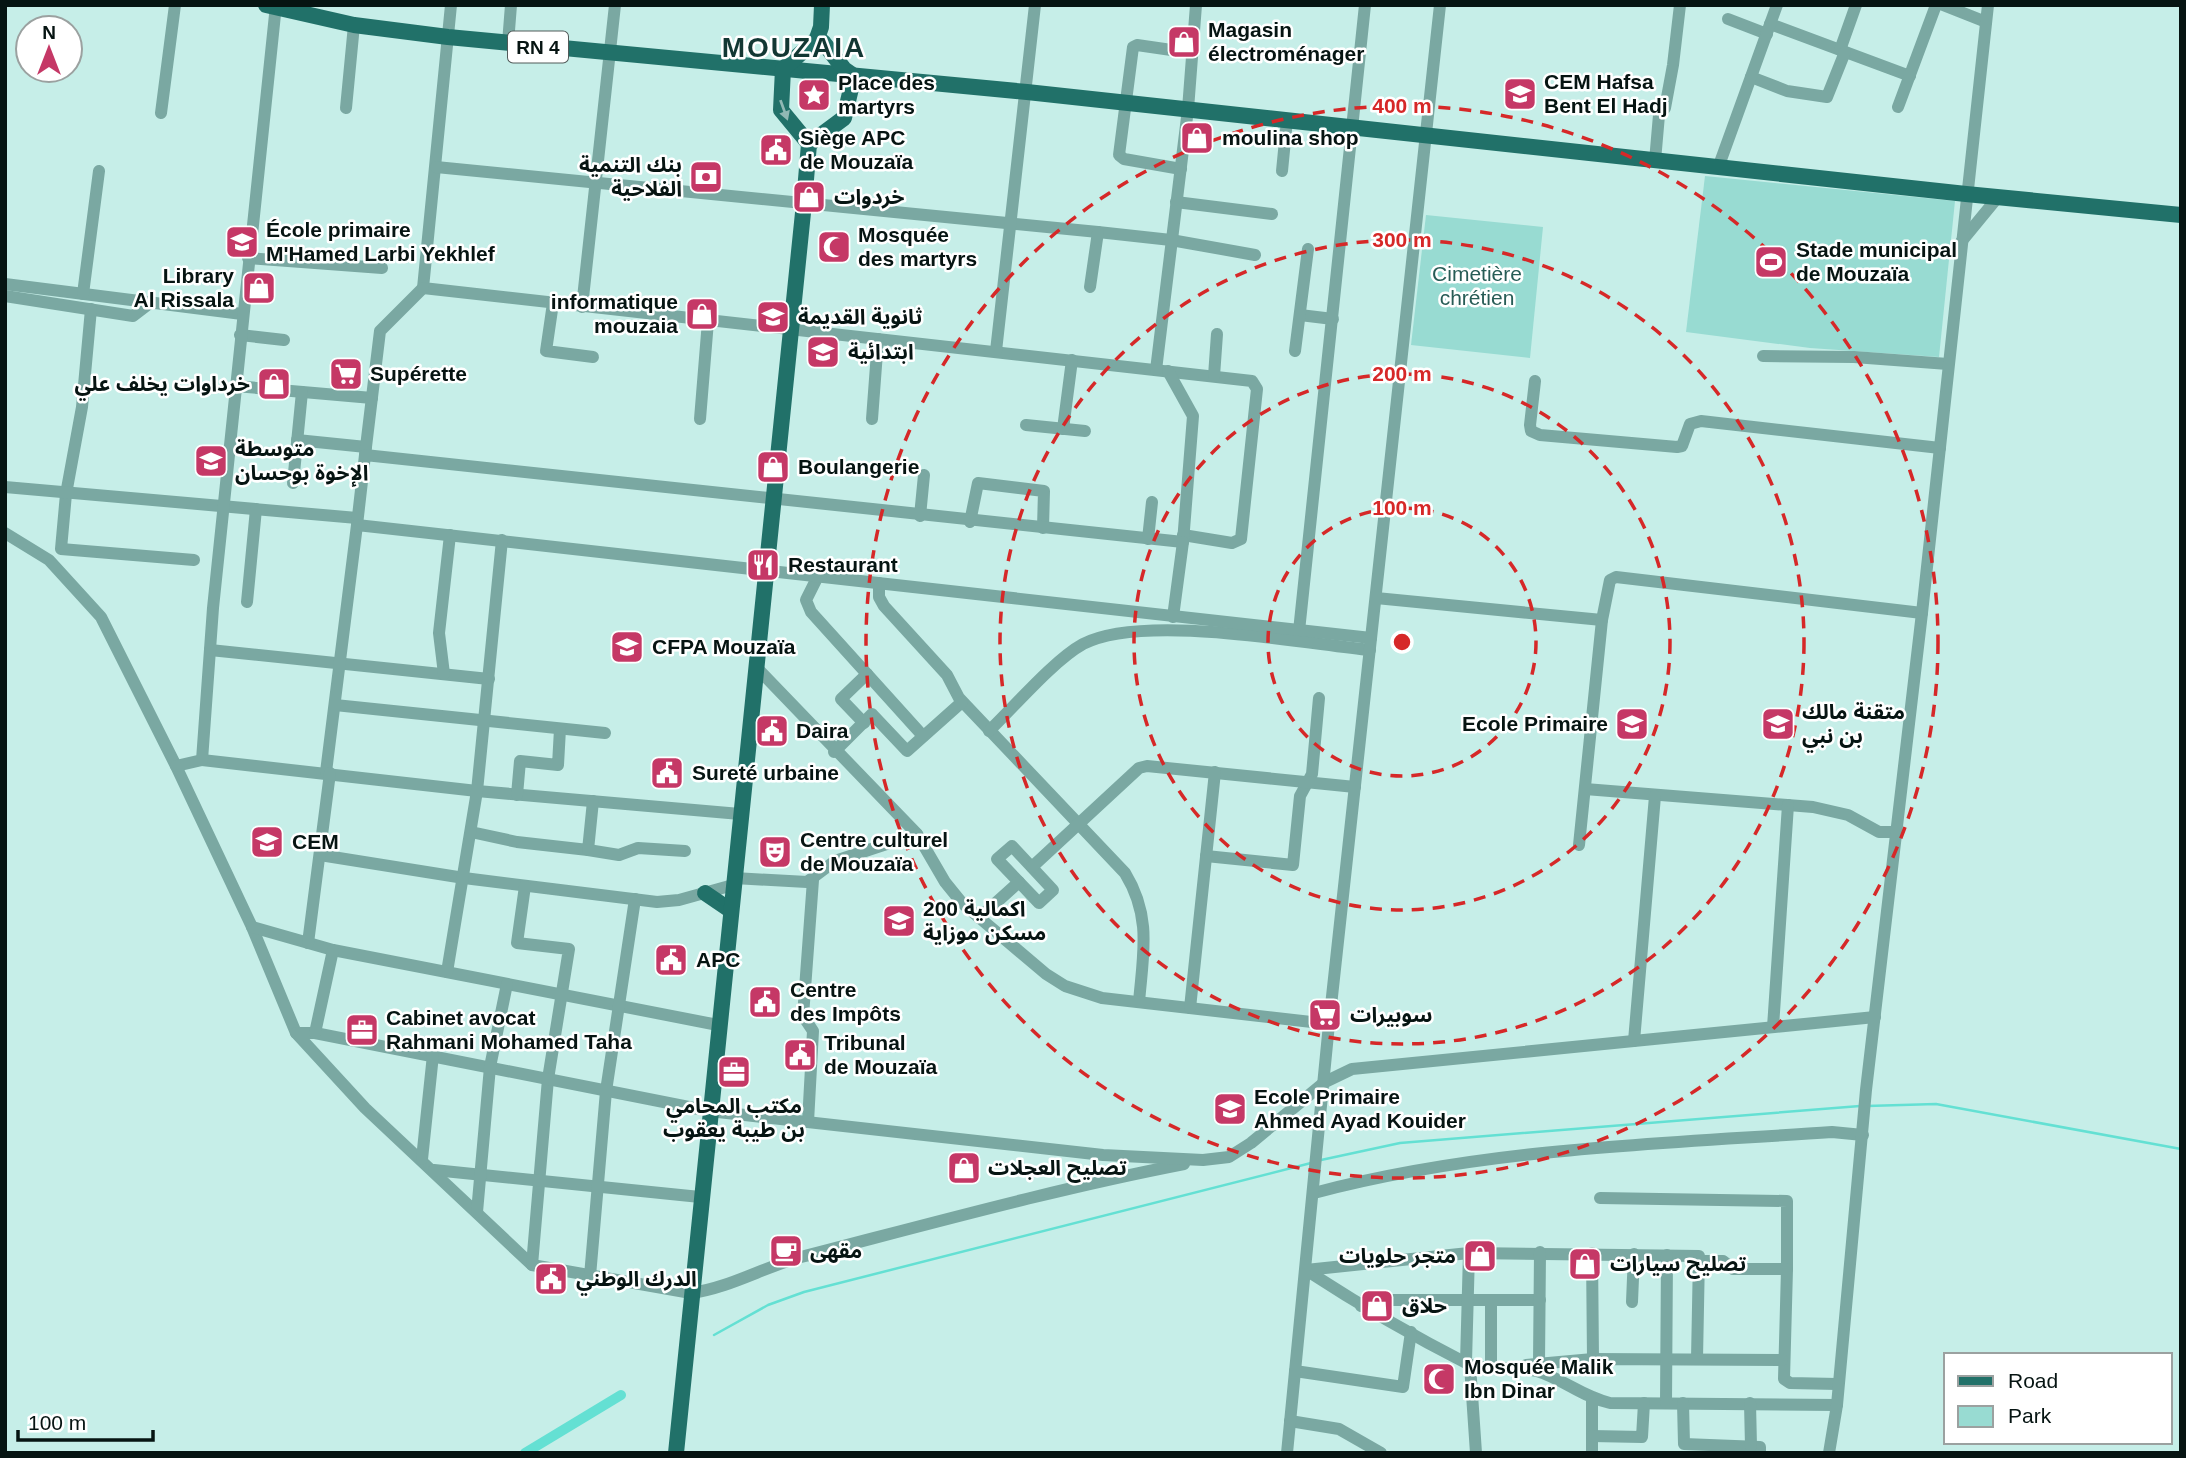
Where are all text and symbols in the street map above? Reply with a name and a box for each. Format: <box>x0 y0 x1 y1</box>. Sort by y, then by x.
north arrow <box>14 14 84 84</box>
place label: Magasin électroménager <box>1208 18 1364 65</box>
text: N <box>42 22 56 43</box>
shop icon: Magasin électroménager <box>1165 23 1203 61</box>
road number: RN 4 <box>508 32 568 62</box>
district label: MOUZAIA <box>722 32 866 63</box>
place label: CEM Hafsa Bent El Hadj <box>1544 70 1668 117</box>
place label: Place des martyrs <box>838 71 935 118</box>
school or university icon: CEM Hafsa Bent El Hadj <box>1501 75 1539 113</box>
place icon: Place des martyrs <box>795 76 833 114</box>
text: 400 m <box>1372 94 1432 117</box>
one-way arrow <box>779 100 790 121</box>
shop icon: moulina shop <box>1178 119 1216 157</box>
place label: Siège APC de Mouzaïa <box>800 126 914 173</box>
place label: moulina shop <box>1222 126 1359 149</box>
public building icon: Siège APC de Mouzaïa <box>757 131 795 169</box>
place label: بنك التنمية الفلاحية <box>579 153 682 201</box>
bank icon: بنك التنمية الفلاحية <box>687 158 725 196</box>
shop icon: خردوات <box>790 178 828 216</box>
place label: خردوات <box>834 185 905 209</box>
place label: École primaire M'Hamed Larbi Yekhlef <box>266 218 496 265</box>
school or university icon: École primaire M'Hamed Larbi Yekhlef <box>223 223 261 261</box>
place label: Mosquée des martyrs <box>858 223 977 270</box>
mosque icon: Mosquée des martyrs <box>815 228 853 266</box>
text: 300 m <box>1372 228 1432 251</box>
place label: Stade municipal de Mouzaïa <box>1796 238 1957 285</box>
sports icon: Stade municipal de Mouzaïa <box>1752 243 1790 281</box>
park label: Cimetière chrétien <box>1432 262 1522 309</box>
place label: Library Al Rissala <box>134 264 234 311</box>
shop icon: Library Al Rissala <box>240 269 278 307</box>
place label: informatique mouzaia <box>551 290 678 337</box>
shop icon: informatique mouzaia <box>683 295 721 333</box>
school or university icon: ثانوية القديمة <box>754 298 792 336</box>
place label: ثانوية القديمة <box>798 305 923 329</box>
school or university icon: ابتدائية <box>804 333 842 371</box>
place label: ابتدائية <box>848 340 914 364</box>
supermarket icon: Supérette <box>327 355 365 393</box>
place label: Supérette <box>370 362 467 385</box>
text: 200 m <box>1372 362 1432 385</box>
shop icon: خرداوات يخلف علي <box>255 365 293 403</box>
place label: خرداوات يخلف علي <box>74 372 250 401</box>
place label: متوسطة الإخوة بوحسان <box>235 437 368 487</box>
school or university icon: متوسطة الإخوة بوحسان <box>192 442 230 480</box>
shop icon: Boulangerie <box>754 448 792 486</box>
place label: Boulangerie <box>798 455 919 478</box>
text: 100 m <box>1372 496 1432 519</box>
restaurant icon: Restaurant <box>744 546 782 584</box>
place label: Restaurant <box>788 553 898 576</box>
school or university icon: CFPA Mouzaïa <box>608 628 646 666</box>
centre of rings <box>1390 630 1414 654</box>
place label: CFPA Mouzaïa <box>652 635 796 658</box>
place label: متقنة مالك بن نبي <box>1802 700 1905 753</box>
school or university icon: Ecole Primaire <box>1613 705 1651 743</box>
school or university icon: متقنة مالك بن نبي <box>1759 705 1797 743</box>
public building icon: Daira <box>753 712 791 750</box>
place label: Ecole Primaire <box>1462 712 1608 735</box>
place label: Daira <box>796 719 849 742</box>
public building icon: Sureté urbaine <box>648 754 686 792</box>
place label: Sureté urbaine <box>692 761 839 784</box>
school or university icon: CEM <box>248 823 286 861</box>
place label: Centre culturel de Mouzaïa <box>800 828 948 875</box>
place label: CEM <box>292 830 339 853</box>
theatre icon: Centre culturel de Mouzaïa <box>756 833 794 871</box>
place label: اكمالية 200 مسكن موزاية <box>923 897 1046 945</box>
school or university icon: اكمالية 200 مسكن موزاية <box>880 902 918 940</box>
public building icon: APC <box>652 941 690 979</box>
place label: APC <box>696 948 740 971</box>
place label: Centre des Impôts <box>790 978 901 1025</box>
public building icon: Centre des Impôts <box>746 983 784 1021</box>
supermarket icon: سوبيرات <box>1306 996 1344 1034</box>
place label: سوبيرات <box>1350 1003 1432 1027</box>
place label: Cabinet avocat Rahmani Mohamed Taha <box>386 1006 632 1053</box>
office icon: Cabinet avocat Rahmani Mohamed Taha <box>343 1011 381 1049</box>
place label: Tribunal de Mouzaïa <box>824 1031 938 1078</box>
public building icon: Tribunal de Mouzaïa <box>781 1036 819 1074</box>
office icon: مكتب المحامي بن طيبة يعقوب <box>715 1053 753 1091</box>
place label: Ecole Primaire Ahmed Ayad Kouider <box>1254 1085 1466 1132</box>
school or university icon: Ecole Primaire Ahmed Ayad Kouider <box>1211 1090 1249 1128</box>
place label: مكتب المحامي بن طيبة يعقوب <box>663 1094 805 1142</box>
shop icon: تصليح العجلات <box>945 1149 983 1187</box>
place label: تصليح العجلات <box>988 1156 1127 1183</box>
cafe icon: مقهى <box>767 1232 805 1270</box>
shop icon: متجر حلويات <box>1461 1237 1499 1275</box>
place label: مقهى <box>810 1239 862 1263</box>
place label: متجر حلويات <box>1339 1244 1456 1268</box>
shop icon: تصليح سيارات <box>1566 1245 1604 1283</box>
place label: تصليح سيارات <box>1610 1252 1747 1279</box>
public building icon: الدرك الوطني <box>532 1260 570 1298</box>
place label: الدرك الوطني <box>576 1267 697 1296</box>
shop icon: حلاق <box>1358 1287 1396 1325</box>
place label: حلاق <box>1402 1294 1447 1317</box>
legend <box>1944 1353 2172 1444</box>
place label: Mosquée Malik Ibn Dinar <box>1464 1355 1614 1402</box>
mosque icon: Mosquée Malik Ibn Dinar <box>1420 1360 1458 1398</box>
text: Road <box>2008 1369 2058 1392</box>
scale bar <box>18 1398 152 1442</box>
text: Park <box>2008 1404 2052 1427</box>
text: 100 m <box>28 1411 86 1434</box>

